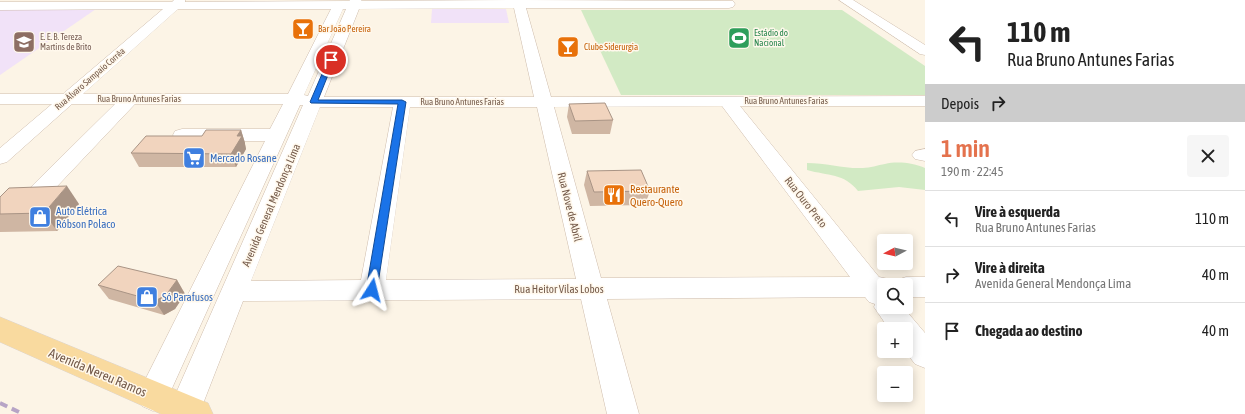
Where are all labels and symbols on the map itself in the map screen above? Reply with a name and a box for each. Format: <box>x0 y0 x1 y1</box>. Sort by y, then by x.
bar icon: Bar João Pereira <box>290 16 316 42</box>
place label: Bar João Pereira <box>318 24 371 34</box>
sports icon: Estádio do Nacional <box>726 25 752 51</box>
place label: Estádio do Nacional <box>754 28 788 48</box>
school or university icon: E. E. B. Tereza Martins de Brito <box>11 29 37 55</box>
place label: E. E. B. Tereza Martins de Brito <box>40 32 92 52</box>
bar icon: Clube Siderurgia <box>555 34 581 60</box>
place label: Clube Siderurgia <box>584 42 638 52</box>
pin <box>314 43 348 77</box>
street label: Rua Álvaro Sampaio Corrêa <box>53 46 127 112</box>
street label: Rua Bruno Antunes Farias <box>97 94 181 104</box>
street label: Rua Bruno Antunes Farias <box>744 96 828 106</box>
street label: Rua Bruno Antunes Farias <box>420 97 504 107</box>
street label: Avenida General Mendonça Lima <box>240 142 302 268</box>
supermarket icon: Mercado Rosane <box>181 145 207 171</box>
place label: Mercado Rosane <box>210 152 277 164</box>
street label: Rua Nove de Abril <box>556 171 584 243</box>
street label: Rua Ouro Preto <box>783 174 829 230</box>
restaurant icon: Restaurante Quero-Quero <box>601 182 627 208</box>
place label: Restaurante Quero-Quero <box>630 183 683 208</box>
shop icon: Auto Elétrica Róbson Polaco <box>27 204 53 230</box>
place label: Auto Elétrica Róbson Polaco <box>56 205 116 230</box>
north arrow <box>877 234 913 270</box>
position arrow <box>351 269 393 311</box>
street label: Rua Heitor Vilas Lobos <box>514 283 604 295</box>
shop icon: Só Parafusos <box>134 284 160 310</box>
place label: Só Parafusos <box>162 291 213 303</box>
street label: Avenida Nereu Ramos <box>47 345 149 400</box>

